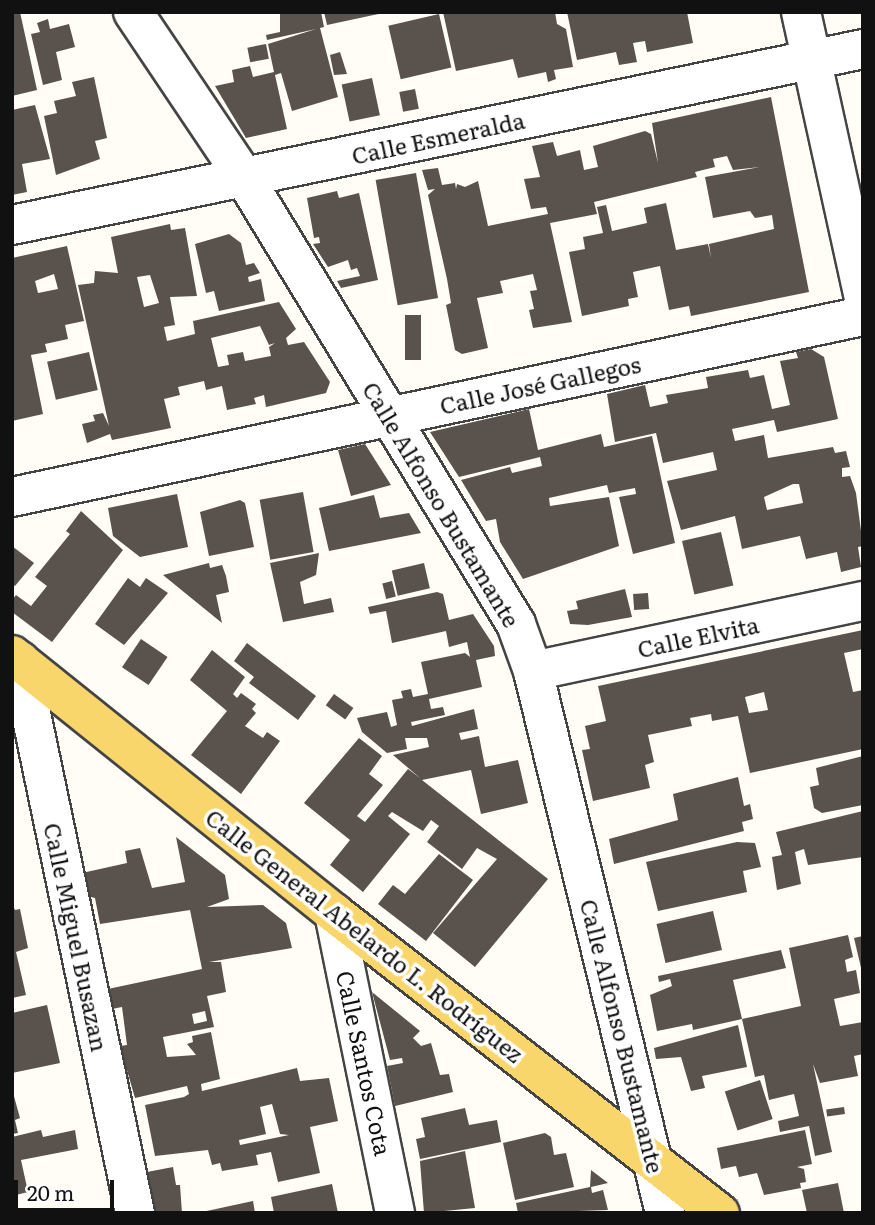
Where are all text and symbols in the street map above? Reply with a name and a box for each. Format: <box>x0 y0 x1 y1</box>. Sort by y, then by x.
street label: Calle Esmeralda <box>349 105 527 169</box>
street label: Calle José Gallegos <box>437 349 643 419</box>
street label: Calle Alfonso Bustamante <box>358 376 526 632</box>
street label: Calle Elvita <box>635 610 761 662</box>
street label: Calle General Abelardo L. Rodríguez <box>201 803 529 1067</box>
street label: Calle Miguel Busazan <box>39 820 115 1054</box>
street label: Calle Alfonso Bustamante <box>576 896 670 1176</box>
street label: Calle Santos Cota <box>332 968 398 1158</box>
scale bar <box>18 1166 117 1210</box>
text: 20 m <box>27 1176 74 1207</box>

